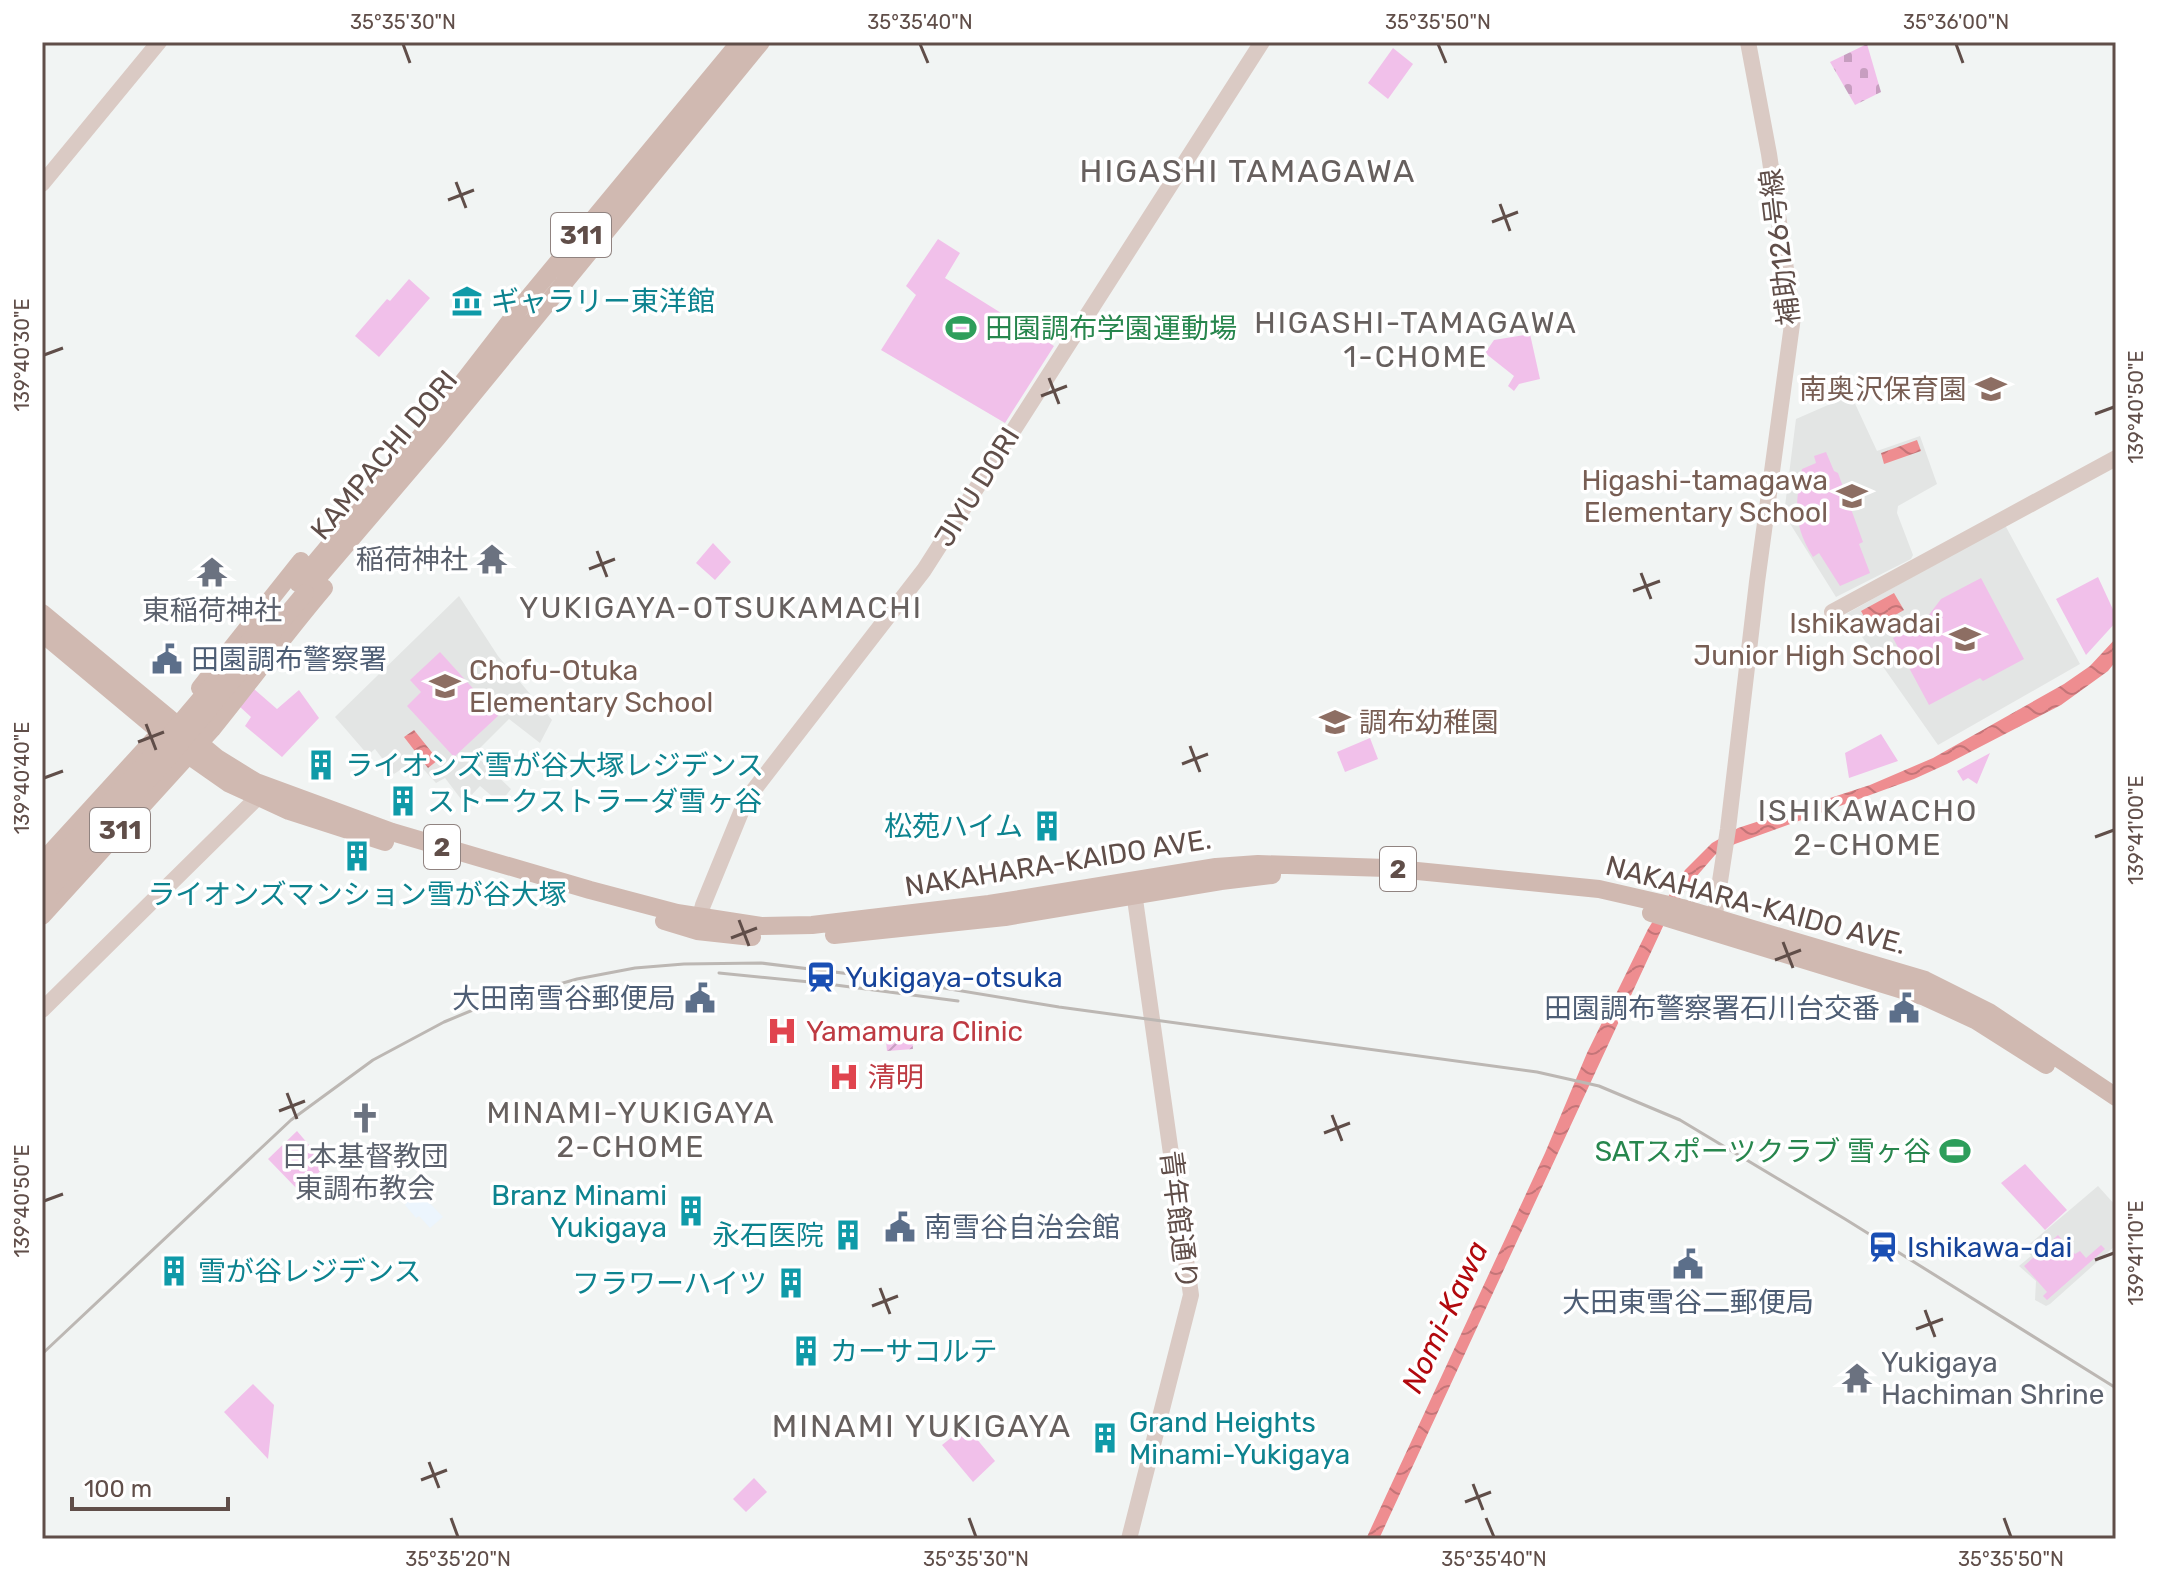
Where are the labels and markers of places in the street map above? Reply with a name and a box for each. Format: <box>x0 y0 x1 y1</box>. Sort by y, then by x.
museum icon: ギャラリー東洋館 <box>450 284 484 318</box>
place label: ギャラリー東洋館 <box>491 285 715 318</box>
sports icon: 田園調布学園運動場 <box>944 311 978 345</box>
place label: 田園調布学園運動場 <box>985 312 1237 345</box>
school or university icon: 南奥沢保育園 <box>1974 372 2008 406</box>
place label: 南奥沢保育園 <box>1799 373 1967 406</box>
place label: Higashi-tamagawa Elementary School <box>1581 464 1828 529</box>
school or university icon: Higashi-tamagawa Elementary School <box>1835 479 1869 513</box>
temple icon: 稲荷神社 <box>475 542 509 576</box>
place label: 稲荷神社 <box>356 543 468 576</box>
temple icon: 東稲荷神社 <box>195 555 229 589</box>
place label: 東稲荷神社 <box>142 594 282 627</box>
place label: Ishikawadai Junior High School <box>1694 607 1941 672</box>
school or university icon: Ishikawadai Junior High School <box>1948 622 1982 656</box>
public building icon: 田園調布警察署 <box>150 642 184 676</box>
place label: 田園調布警察署 <box>191 643 387 676</box>
place label: Chofu-Otuka Elementary School <box>469 654 713 719</box>
school or university icon: Chofu-Otuka Elementary School <box>428 669 462 703</box>
school or university icon: 調布幼稚園 <box>1318 705 1352 739</box>
place label: 調布幼稚園 <box>1359 706 1499 739</box>
building icon: ライオンズ雪が谷大塚レジデンス <box>304 748 338 782</box>
place label: ライオンズ雪が谷大塚レジデンス <box>345 749 764 782</box>
building icon: ストークストラーダ雪ヶ谷 <box>386 784 420 818</box>
place label: ストークストラーダ雪ヶ谷 <box>427 785 762 818</box>
building icon: 松苑ハイム <box>1030 809 1064 843</box>
place label: 松苑ハイム <box>884 810 1023 843</box>
building icon: ライオンズマンション雪が谷大塚 <box>340 839 374 873</box>
place label: ライオンズマンション雪が谷大塚 <box>147 878 567 911</box>
station icon: Yukigaya-otsuka <box>804 960 838 994</box>
place label: Yukigaya-otsuka <box>845 961 1063 994</box>
public building icon: 大田南雪谷郵便局 <box>683 981 717 1015</box>
place label: 大田南雪谷郵便局 <box>452 982 676 1015</box>
public building icon: 田園調布警察署石川台交番 <box>1887 991 1921 1025</box>
place label: 田園調布警察署石川台交番 <box>1544 992 1880 1025</box>
hospital icon: Yamamura Clinic <box>765 1014 799 1048</box>
place label: Yamamura Clinic <box>806 1015 1023 1048</box>
hospital icon: 清明 <box>827 1060 861 1094</box>
place label: 清明 <box>868 1061 924 1094</box>
church icon: 日本基督教団 東調布教会 <box>348 1101 382 1135</box>
sports icon: SATスポーツクラブ 雪ヶ谷 <box>1938 1134 1972 1168</box>
place label: SATスポーツクラブ 雪ヶ谷 <box>1595 1135 1931 1168</box>
place label: 日本基督教団 東調布教会 <box>281 1140 449 1205</box>
place label: Branz Minami Yukigaya <box>491 1179 667 1244</box>
building icon: Branz Minami Yukigaya <box>674 1194 708 1228</box>
public building icon: 南雪谷自治会館 <box>883 1210 917 1244</box>
place label: 南雪谷自治会館 <box>924 1211 1120 1244</box>
building icon: 永石医院 <box>831 1218 865 1252</box>
place label: 永石医院 <box>712 1219 824 1252</box>
station icon: Ishikawa-dai <box>1866 1230 1900 1264</box>
place label: Ishikawa-dai <box>1907 1231 2072 1264</box>
public building icon: 大田東雪谷二郵便局 <box>1671 1247 1705 1281</box>
building icon: 雪が谷レジデンス <box>157 1254 191 1288</box>
place label: 雪が谷レジデンス <box>198 1255 421 1288</box>
building icon: フラワーハイツ <box>774 1266 808 1300</box>
place label: フラワーハイツ <box>572 1267 767 1300</box>
place label: 大田東雪谷二郵便局 <box>1562 1286 1814 1319</box>
building icon: カーサコルテ <box>789 1334 823 1368</box>
place label: カーサコルテ <box>830 1335 997 1368</box>
place label: Yukigaya Hachiman Shrine <box>1881 1346 2104 1411</box>
temple icon: Yukigaya Hachiman Shrine <box>1840 1361 1874 1395</box>
place label: Grand Heights Minami-Yukigaya <box>1129 1406 1350 1471</box>
building icon: Grand Heights Minami-Yukigaya <box>1088 1421 1122 1455</box>

